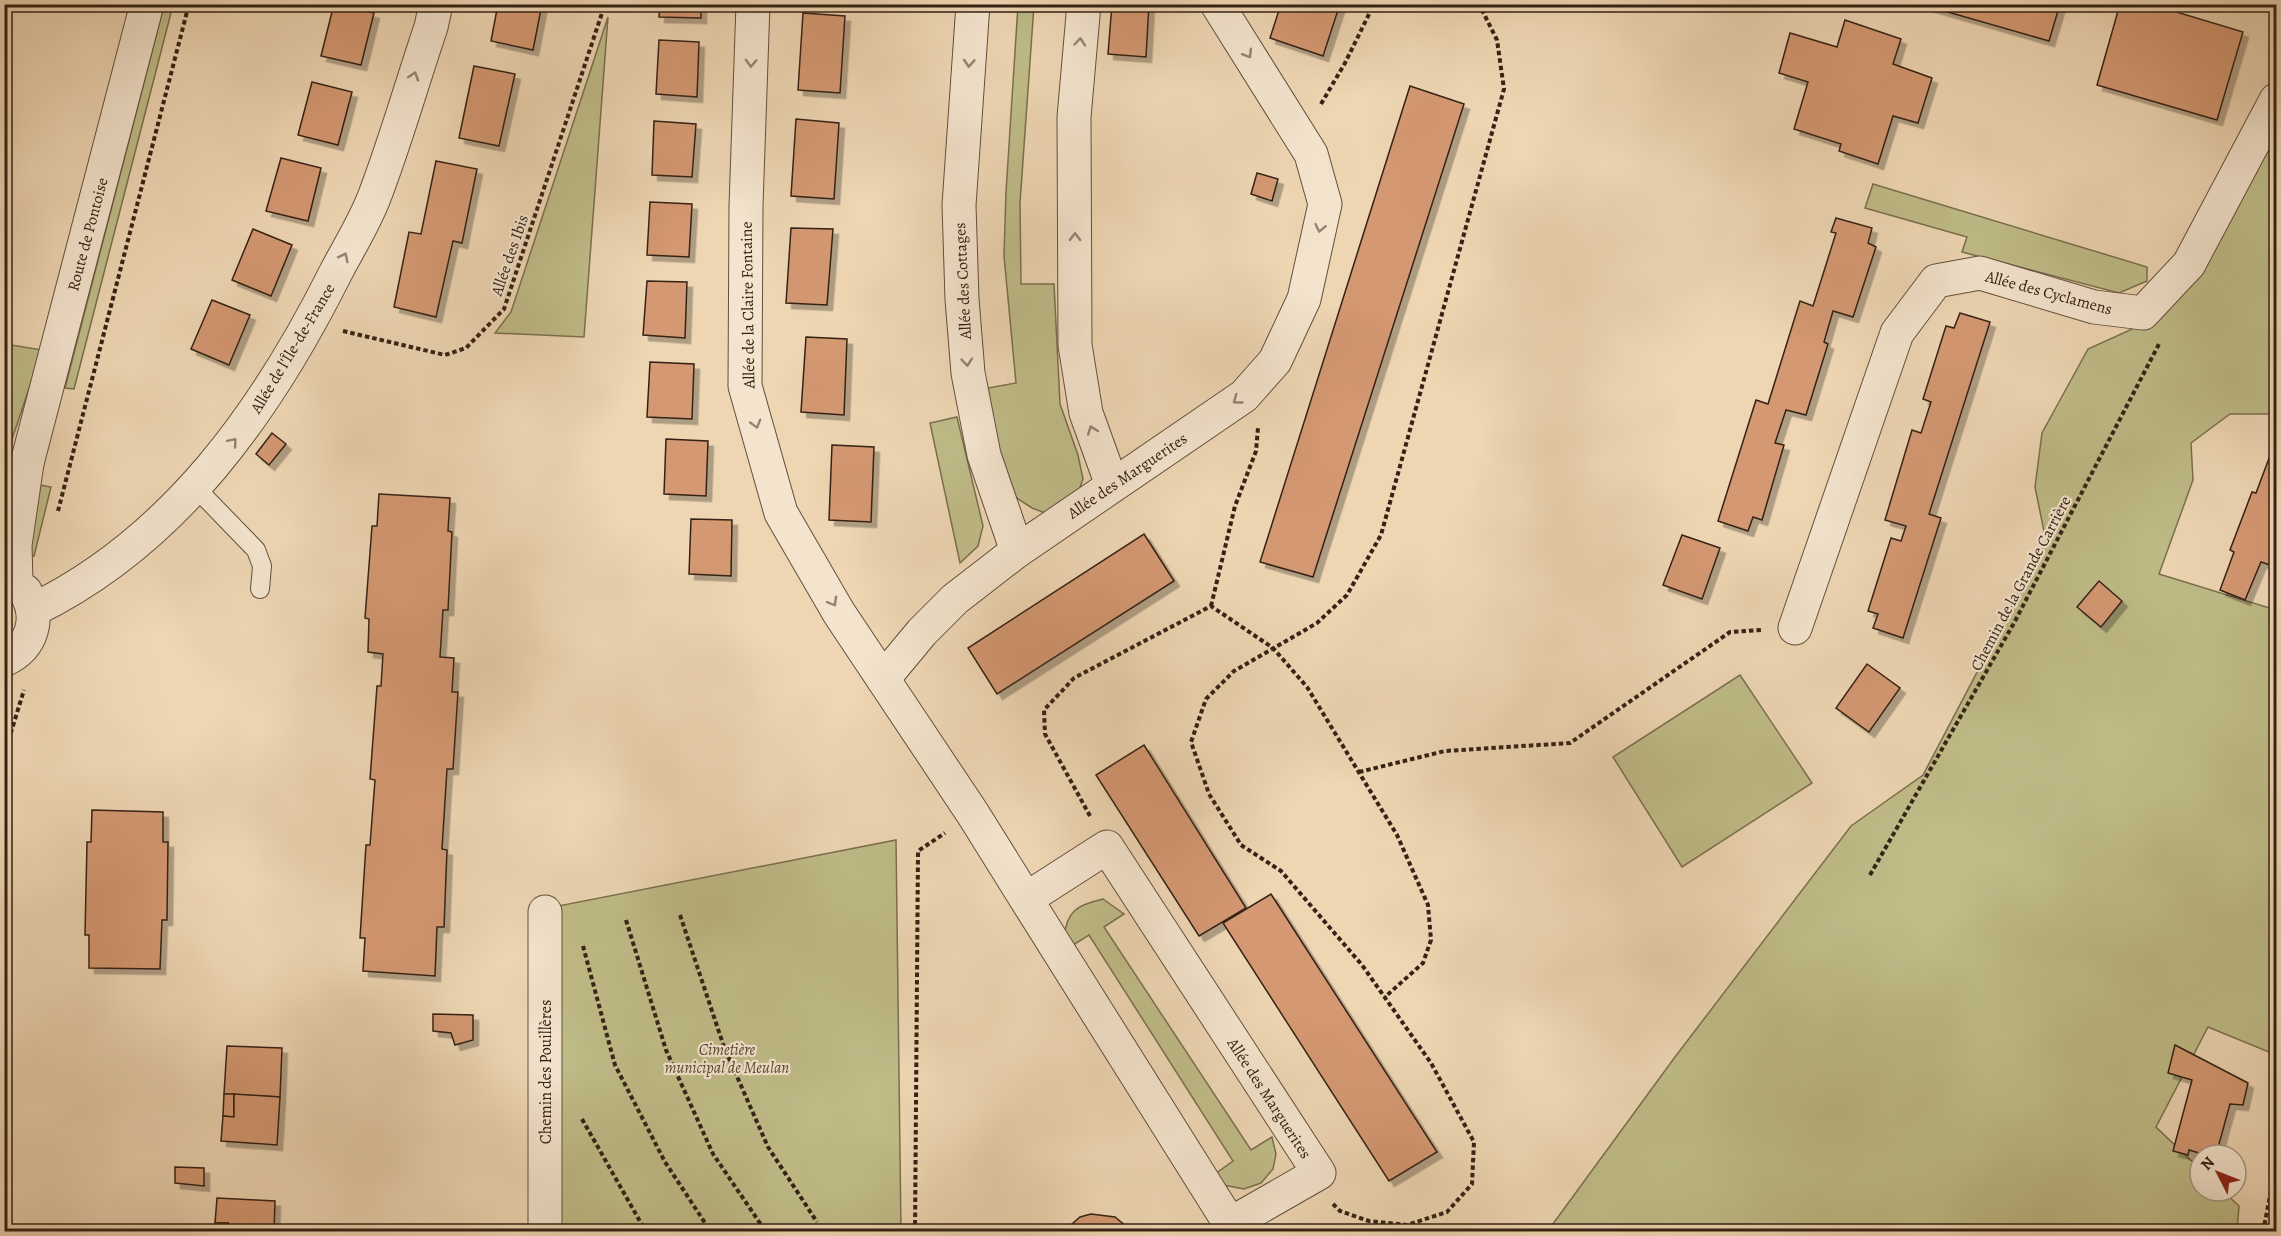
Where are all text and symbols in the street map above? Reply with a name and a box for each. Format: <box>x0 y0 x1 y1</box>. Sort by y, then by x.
one-way arrow <box>1074 38 1087 47</box>
one-way arrow <box>1241 47 1252 58</box>
one-way arrow <box>745 58 758 67</box>
one-way arrow <box>963 58 976 67</box>
one-way arrow <box>407 71 420 82</box>
street label: Route de Pontoise <box>62 175 114 293</box>
street label: Allée des Ibis <box>485 212 534 300</box>
street label: Allée de la Claire Fontaine <box>736 221 760 390</box>
street label: Allée des Cottages <box>949 222 977 341</box>
one-way arrow <box>1314 223 1327 233</box>
one-way arrow <box>1069 232 1081 241</box>
one-way arrow <box>337 253 348 264</box>
street label: Allée des Cyclamens <box>1982 265 2115 320</box>
street label: Allée de l'Île-de-France <box>245 279 340 418</box>
one-way arrow <box>960 358 973 367</box>
one-way arrow <box>1233 392 1244 403</box>
one-way arrow <box>749 419 761 429</box>
one-way arrow <box>1087 425 1100 436</box>
street label: Allée des Marguerites <box>1063 428 1192 525</box>
one-way arrow <box>226 438 237 449</box>
street label: Chemin de la Grande Carrière <box>1965 492 2076 675</box>
one-way arrow <box>825 596 837 606</box>
street label: Chemin des Pouillères <box>535 1000 557 1144</box>
street label: Allée des Marguerites <box>1221 1033 1317 1163</box>
park label: Cimetière municipal de Meulan <box>665 1039 789 1079</box>
north arrow <box>2188 1143 2248 1203</box>
text: N <box>2196 1152 2220 1175</box>

